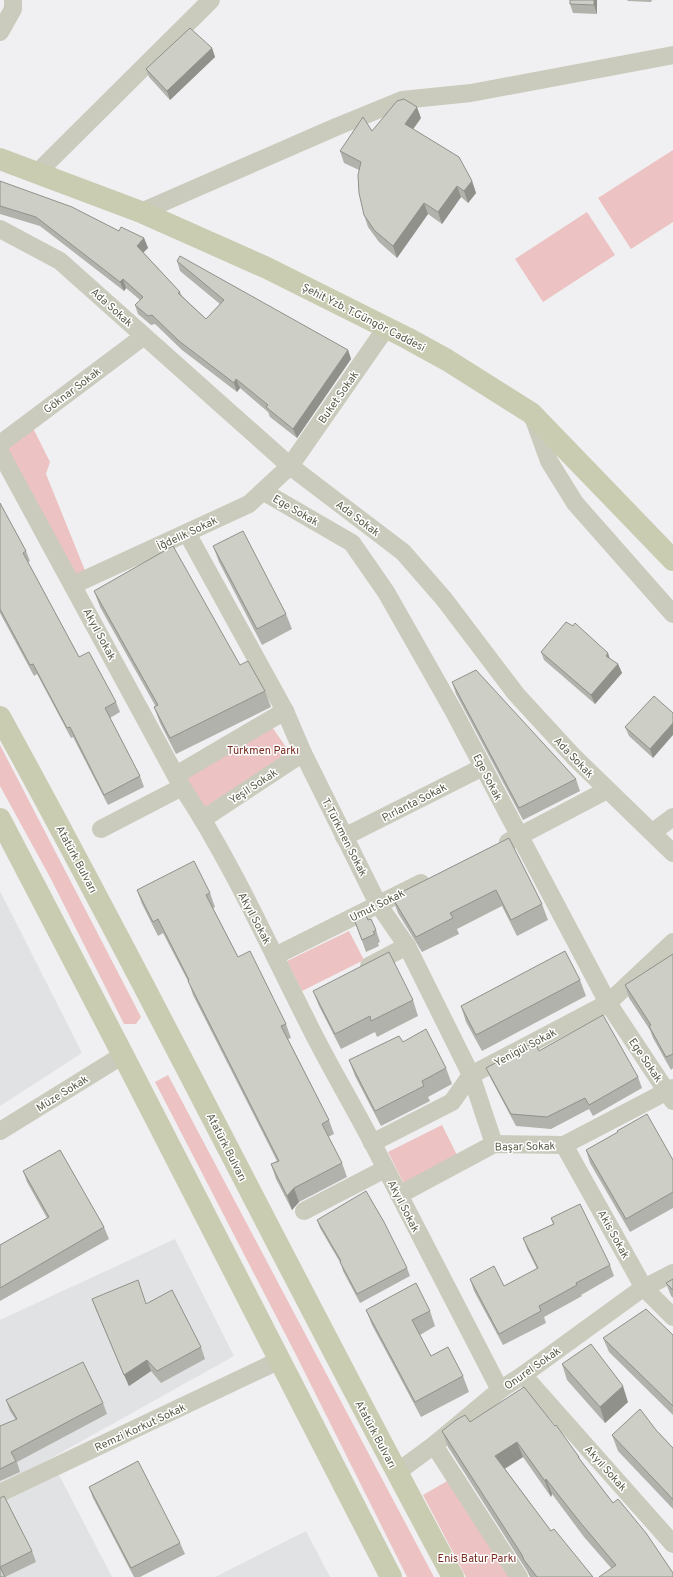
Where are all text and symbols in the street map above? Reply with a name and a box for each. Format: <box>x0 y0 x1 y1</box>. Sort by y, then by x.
street label: Şehit Yzb. T.Güngör Caddesi <box>300 281 428 355</box>
street label: Ada Sokak <box>87 285 135 330</box>
street label: Göknar Sokak <box>41 365 104 417</box>
street label: Buket Sokak <box>316 368 362 427</box>
street label: Ege Sokak <box>270 492 321 530</box>
street label: Ada Sokak <box>333 498 382 540</box>
street label: İğdelik Sokak <box>154 513 220 554</box>
street label: Akyıl Sokak <box>80 606 119 663</box>
street label: Ada Sokak <box>550 734 596 781</box>
park label: Türkmen Parkı <box>227 744 299 758</box>
street label: Ege Sokak <box>469 752 505 803</box>
street label: Yeşil Sokak <box>227 766 281 808</box>
street label: Pırlanta Sokak <box>380 780 449 825</box>
street label: T. Türkmen Sokak <box>318 796 370 879</box>
street label: Atatürk Bulvarı <box>52 823 100 896</box>
street label: Umut Sokak <box>348 886 407 925</box>
street label: Akyıl Sokak <box>235 890 274 947</box>
street label: Yenigül Sokak <box>492 1026 559 1070</box>
street label: Ege Sokak <box>625 1036 665 1086</box>
street label: Müze Sokak <box>34 1072 91 1115</box>
street label: Atatürk Bulvarı <box>203 1111 249 1184</box>
street label: Başar Sokak <box>495 1139 556 1155</box>
street label: Akyıl Sokak <box>384 1178 422 1235</box>
street label: Akis Sokak <box>594 1208 632 1261</box>
street label: Onurel Sokak <box>502 1344 564 1393</box>
street label: Atatürk Bulvarı <box>351 1398 399 1471</box>
street label: Remzi Korkut Sokak <box>93 1401 188 1455</box>
street label: Akyıl Sokak <box>581 1443 630 1495</box>
park label: Enis Batur Parkı <box>438 1552 516 1566</box>

